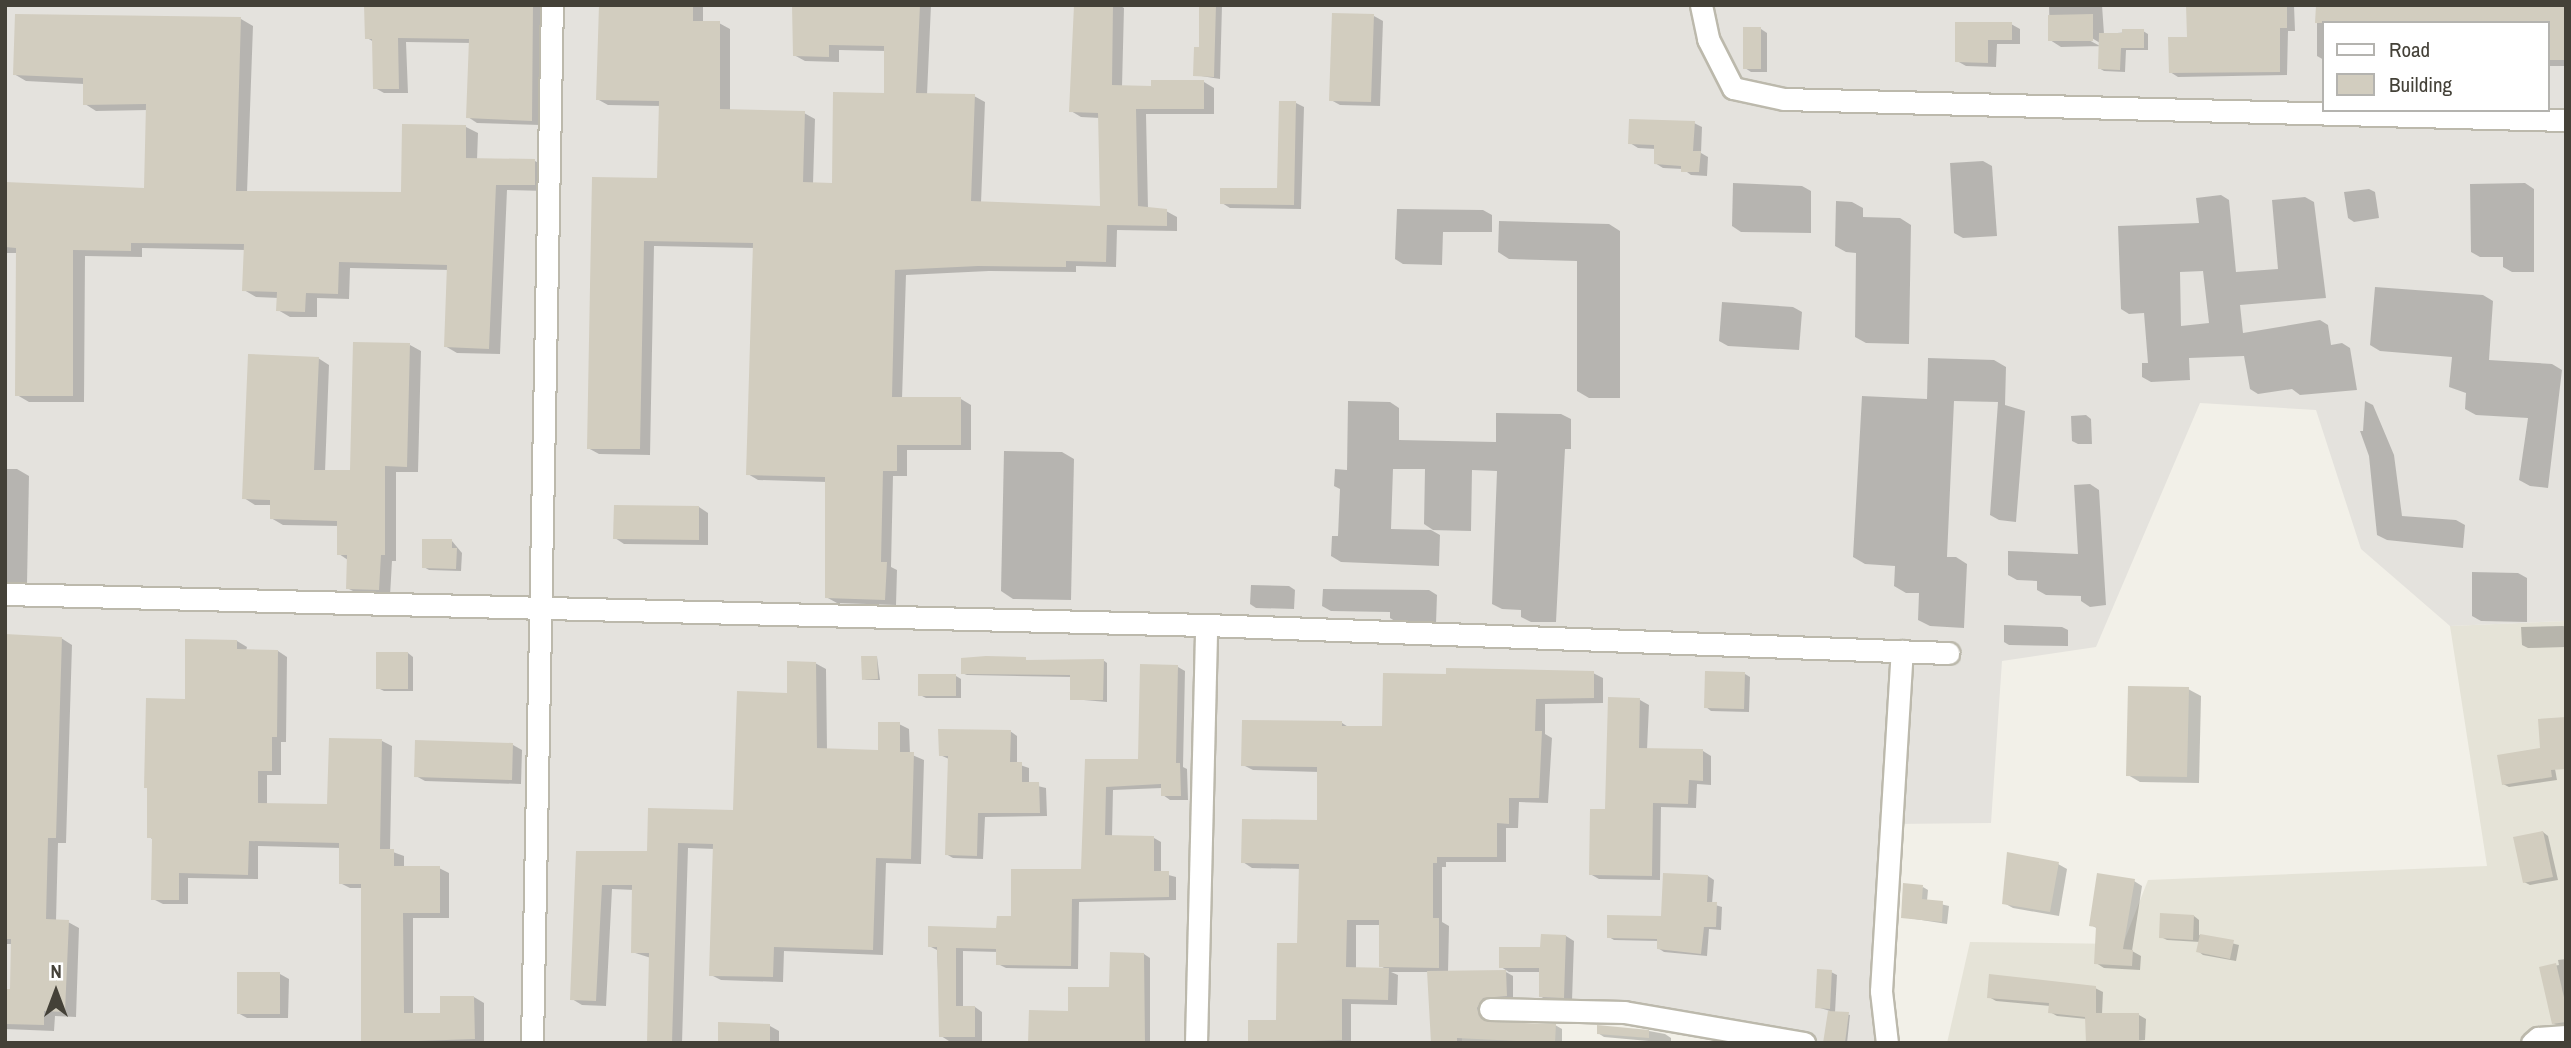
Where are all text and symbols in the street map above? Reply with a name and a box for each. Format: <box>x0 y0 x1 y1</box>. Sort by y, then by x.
legend <box>2322 21 2550 112</box>
text: Road <box>2389 35 2430 64</box>
text: Building <box>2389 70 2452 99</box>
north arrow <box>21 957 91 1027</box>
text: N <box>50 958 62 984</box>

